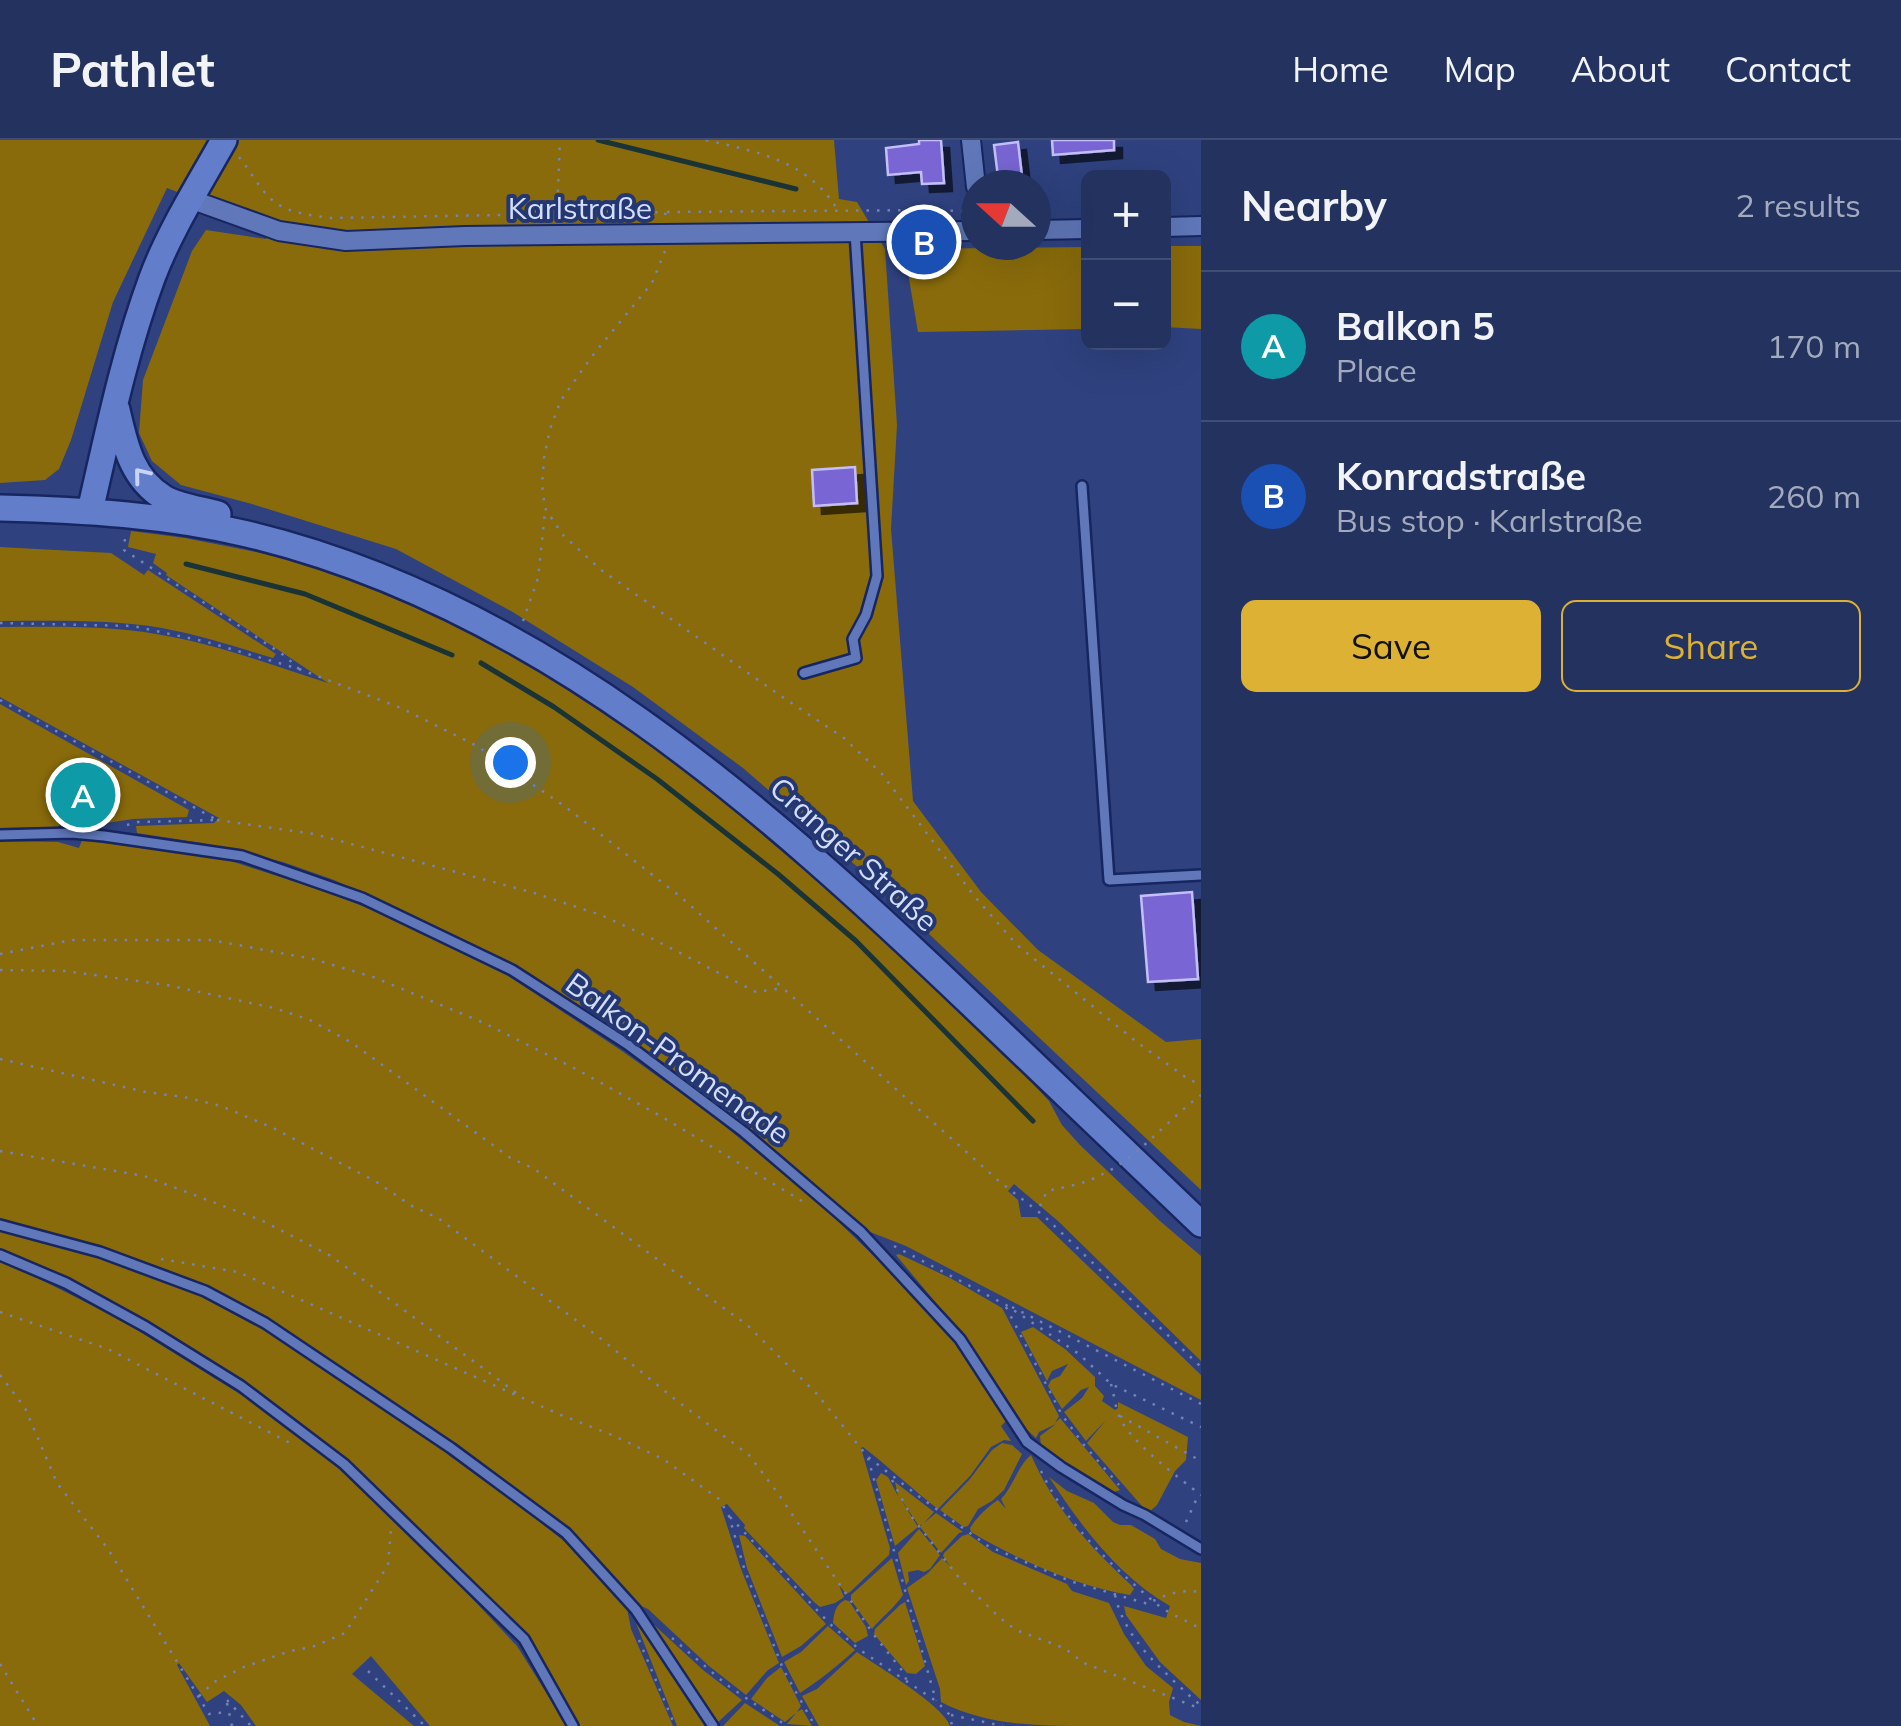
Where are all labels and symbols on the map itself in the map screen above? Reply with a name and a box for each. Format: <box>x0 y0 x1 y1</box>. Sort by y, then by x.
north arrow <box>961 170 1051 260</box>
street label: Karlstraße <box>508 189 652 227</box>
pin: B <box>892 204 956 280</box>
one-way arrow <box>135 468 153 486</box>
your location <box>485 737 536 788</box>
pin: A <box>51 758 116 832</box>
street label: Cranger Straße <box>762 769 946 939</box>
street label: Balkon-Promenade <box>559 964 797 1152</box>

